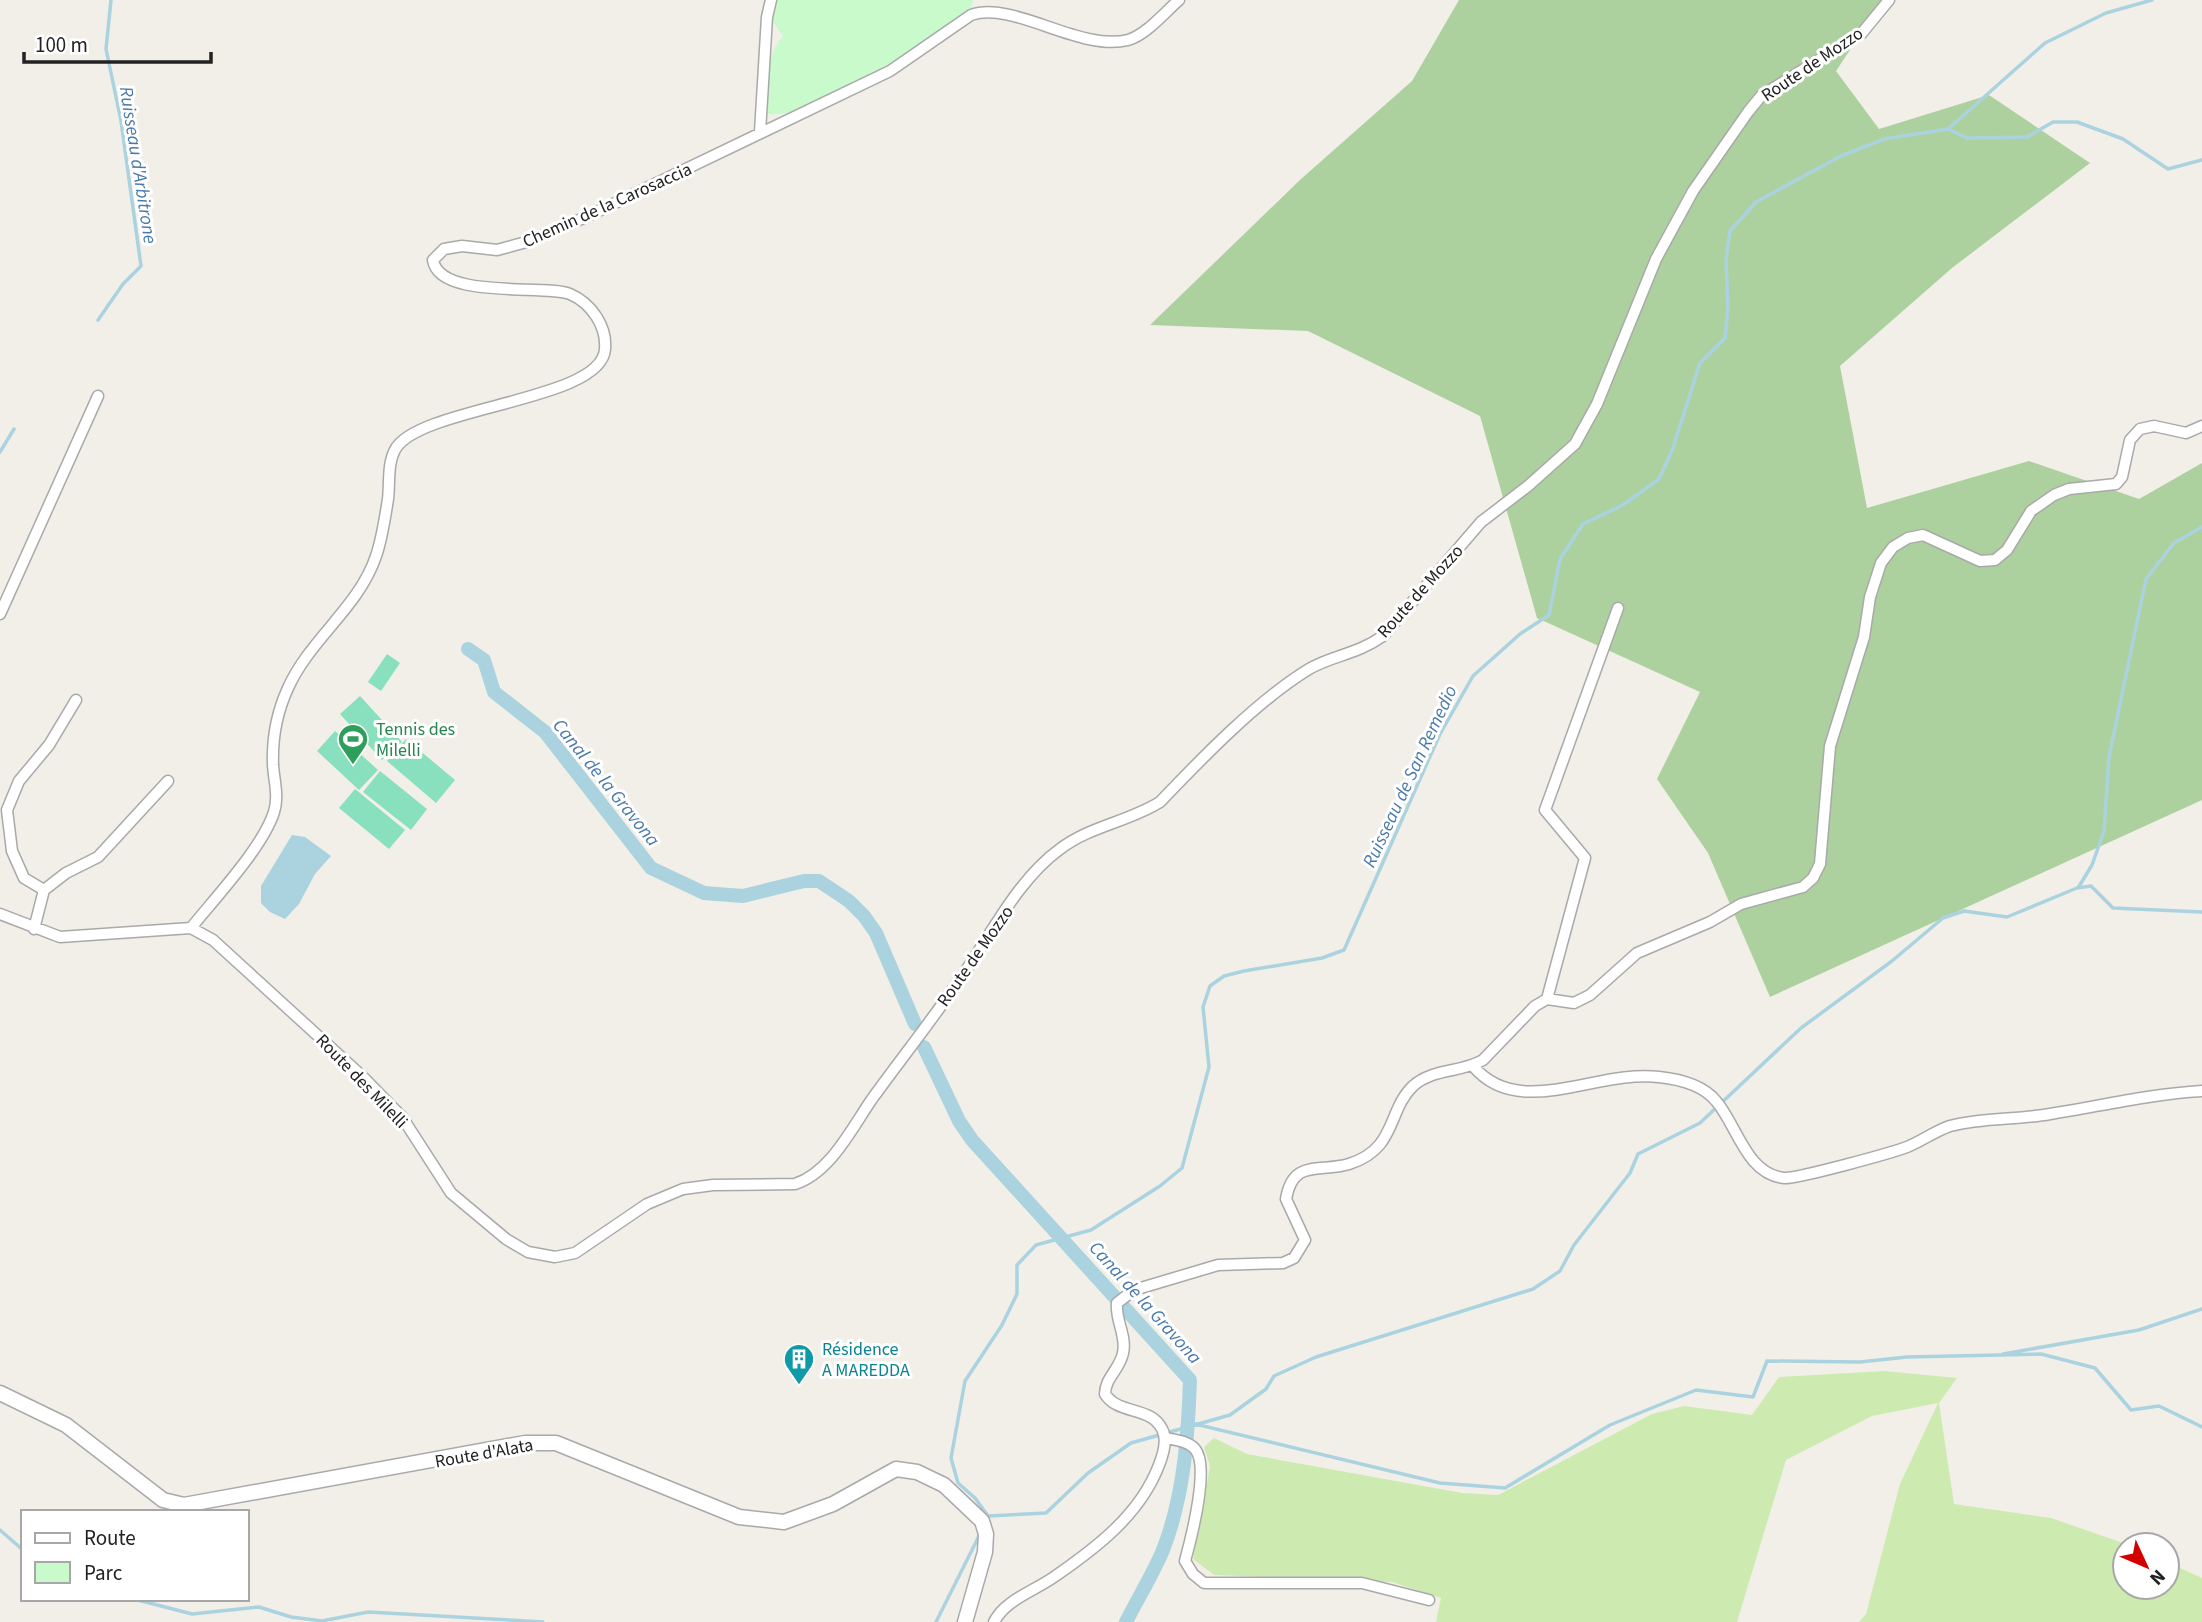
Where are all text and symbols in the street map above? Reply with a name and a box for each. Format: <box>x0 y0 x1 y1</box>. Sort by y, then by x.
scale bar <box>24 21 212 65</box>
street label: Route de Mozzo <box>1756 21 1868 108</box>
text: 100 m <box>35 30 88 60</box>
water label: Ruisseau d'Arbitrone <box>112 85 163 246</box>
street label: Chemin de la Carosaccia <box>519 157 696 254</box>
street label: Route de Mozzo <box>1372 539 1469 644</box>
water label: Ruisseau de San Remedio <box>1356 681 1465 872</box>
water label: Canal de la Gravona <box>546 713 666 852</box>
place label: Tennis des Milelli <box>376 717 455 763</box>
sports icon: Tennis des Milelli <box>336 722 370 766</box>
street label: Route de Mozzo <box>931 901 1020 1012</box>
street label: Route des Milelli <box>310 1029 413 1134</box>
water label: Canal de la Gravona <box>1082 1236 1207 1370</box>
place label: Résidence A MAREDDA <box>822 1337 910 1383</box>
building icon: Résidence A MAREDDA <box>782 1342 816 1386</box>
street label: Route d'Alata <box>433 1433 535 1474</box>
legend <box>21 1510 248 1601</box>
text: Route <box>84 1523 136 1553</box>
north arrow <box>2111 1531 2181 1601</box>
text: Parc <box>84 1558 123 1588</box>
text: N <box>2143 1563 2171 1591</box>

